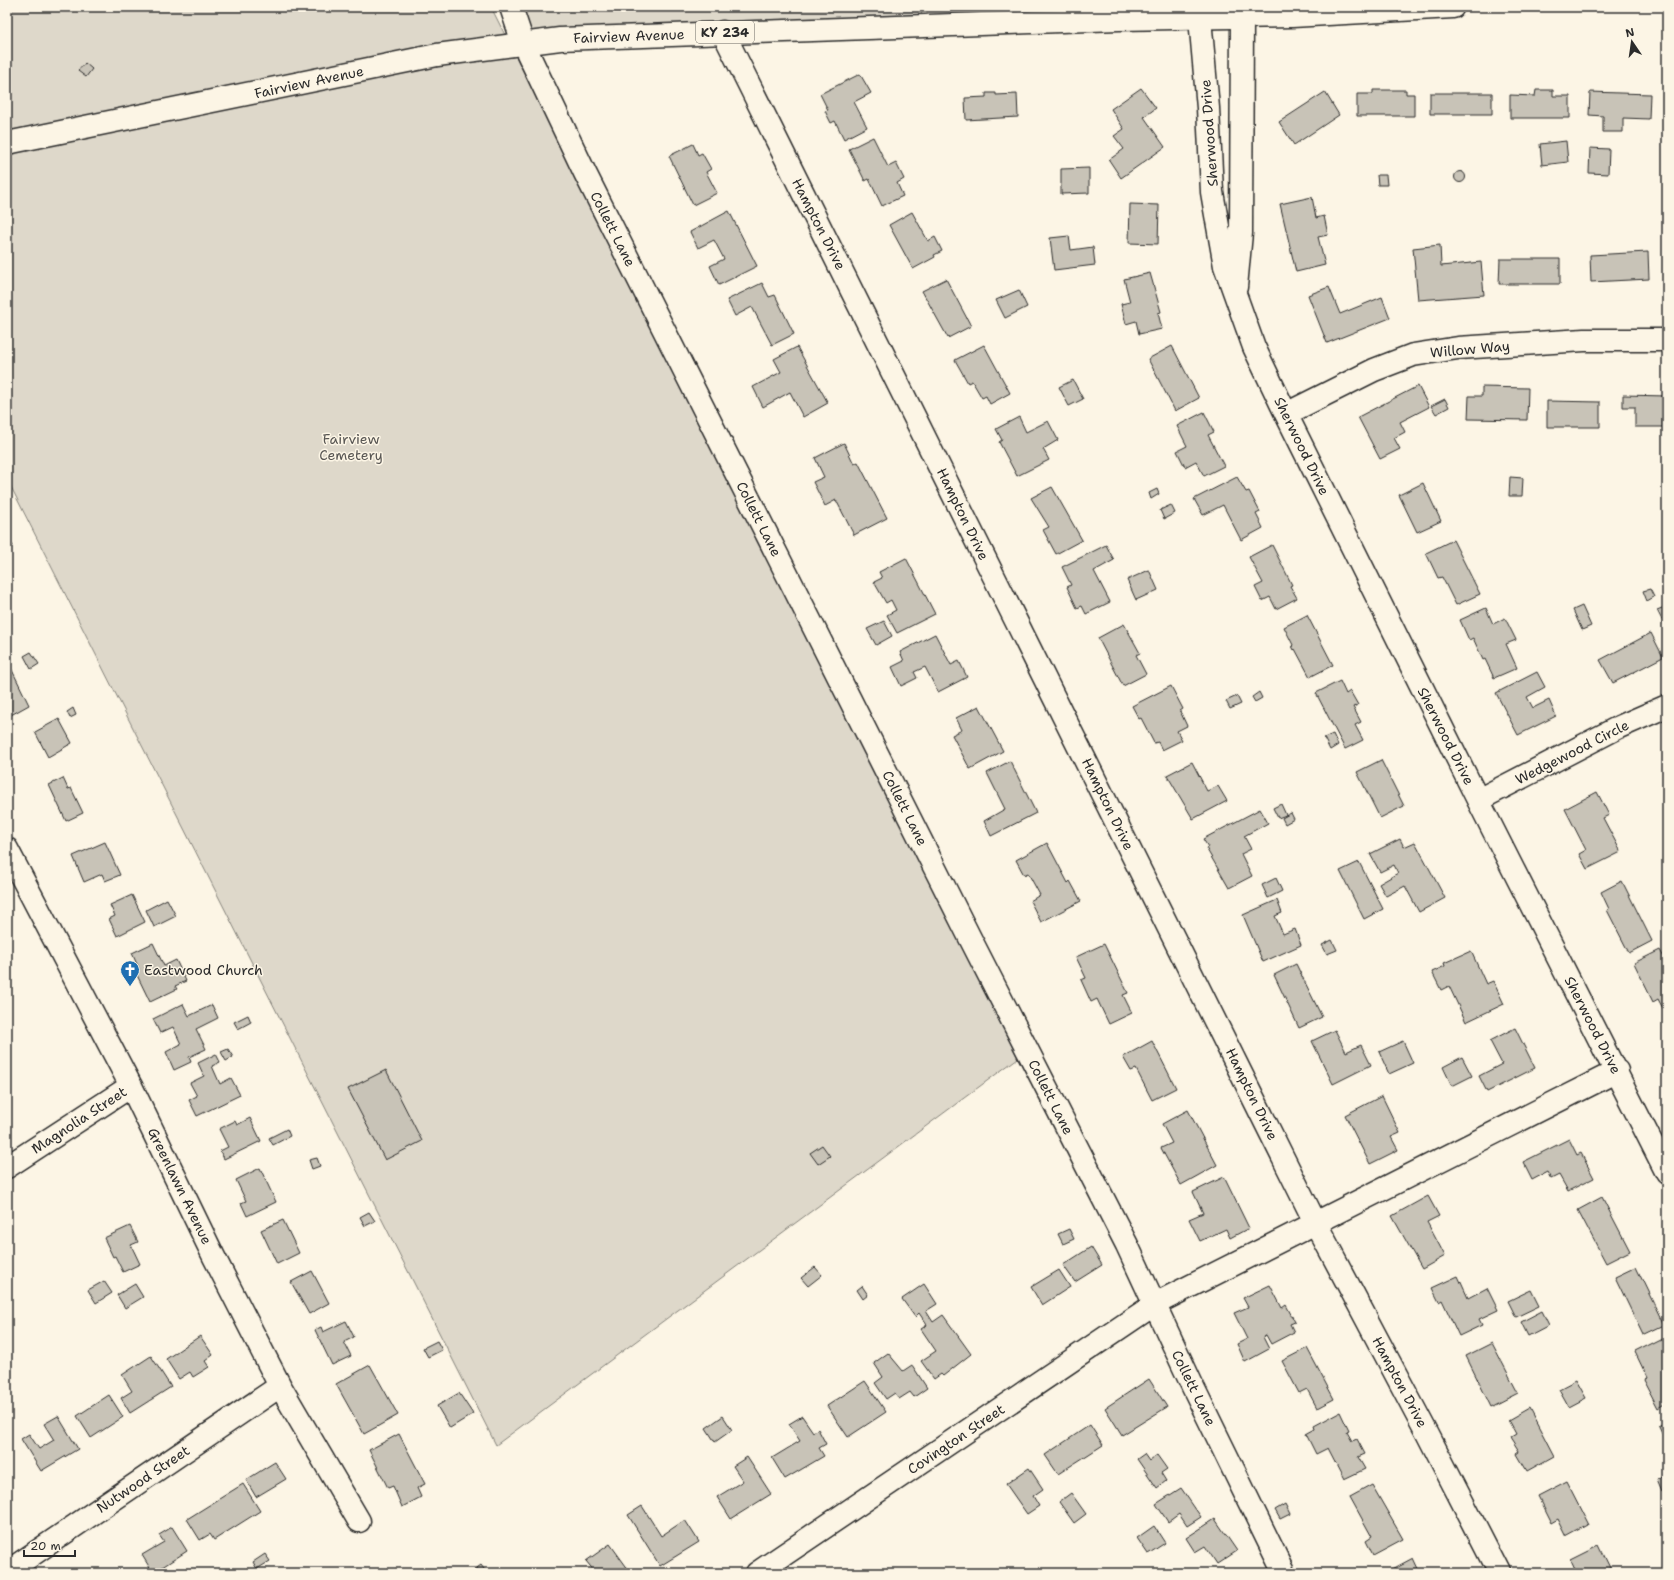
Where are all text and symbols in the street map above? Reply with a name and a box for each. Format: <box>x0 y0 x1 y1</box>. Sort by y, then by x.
road number: KY 234 <box>696 21 754 43</box>
north arrow <box>1612 22 1652 62</box>
text: N <box>1624 24 1636 41</box>
street label: Fairview Avenue <box>573 25 685 47</box>
street label: Fairview Avenue <box>253 62 365 102</box>
street label: Sherwood Drive <box>1196 79 1222 187</box>
street label: Hampton Drive <box>788 175 850 273</box>
street label: Collett Lane <box>586 188 640 270</box>
street label: Willow Way <box>1429 337 1511 361</box>
street label: Sherwood Drive <box>1270 394 1334 498</box>
park label: Fairview Cemetery <box>319 430 383 464</box>
street label: Hampton Drive <box>933 465 993 563</box>
street label: Collett Lane <box>732 478 786 560</box>
street label: Sherwood Drive <box>1414 684 1478 788</box>
street label: Wedgewood Circle <box>1512 716 1632 788</box>
street label: Hampton Drive <box>1078 755 1138 853</box>
street label: Collett Lane <box>878 767 932 849</box>
church icon: Eastwood Church <box>119 959 141 987</box>
place label: Eastwood Church <box>144 961 263 979</box>
street label: Sherwood Drive <box>1561 973 1625 1077</box>
street label: Hampton Drive <box>1222 1045 1282 1143</box>
street label: Collett Lane <box>1024 1056 1078 1138</box>
street label: Magnolia Street <box>28 1083 130 1157</box>
street label: Greenlawn Avenue <box>144 1125 216 1247</box>
street label: Hampton Drive <box>1368 1333 1432 1431</box>
street label: Collett Lane <box>1168 1347 1220 1429</box>
street label: Covington Street <box>904 1400 1008 1478</box>
street label: Nutwood Street <box>93 1441 193 1517</box>
scale bar <box>24 1532 75 1558</box>
text: 20 m <box>30 1538 61 1554</box>

